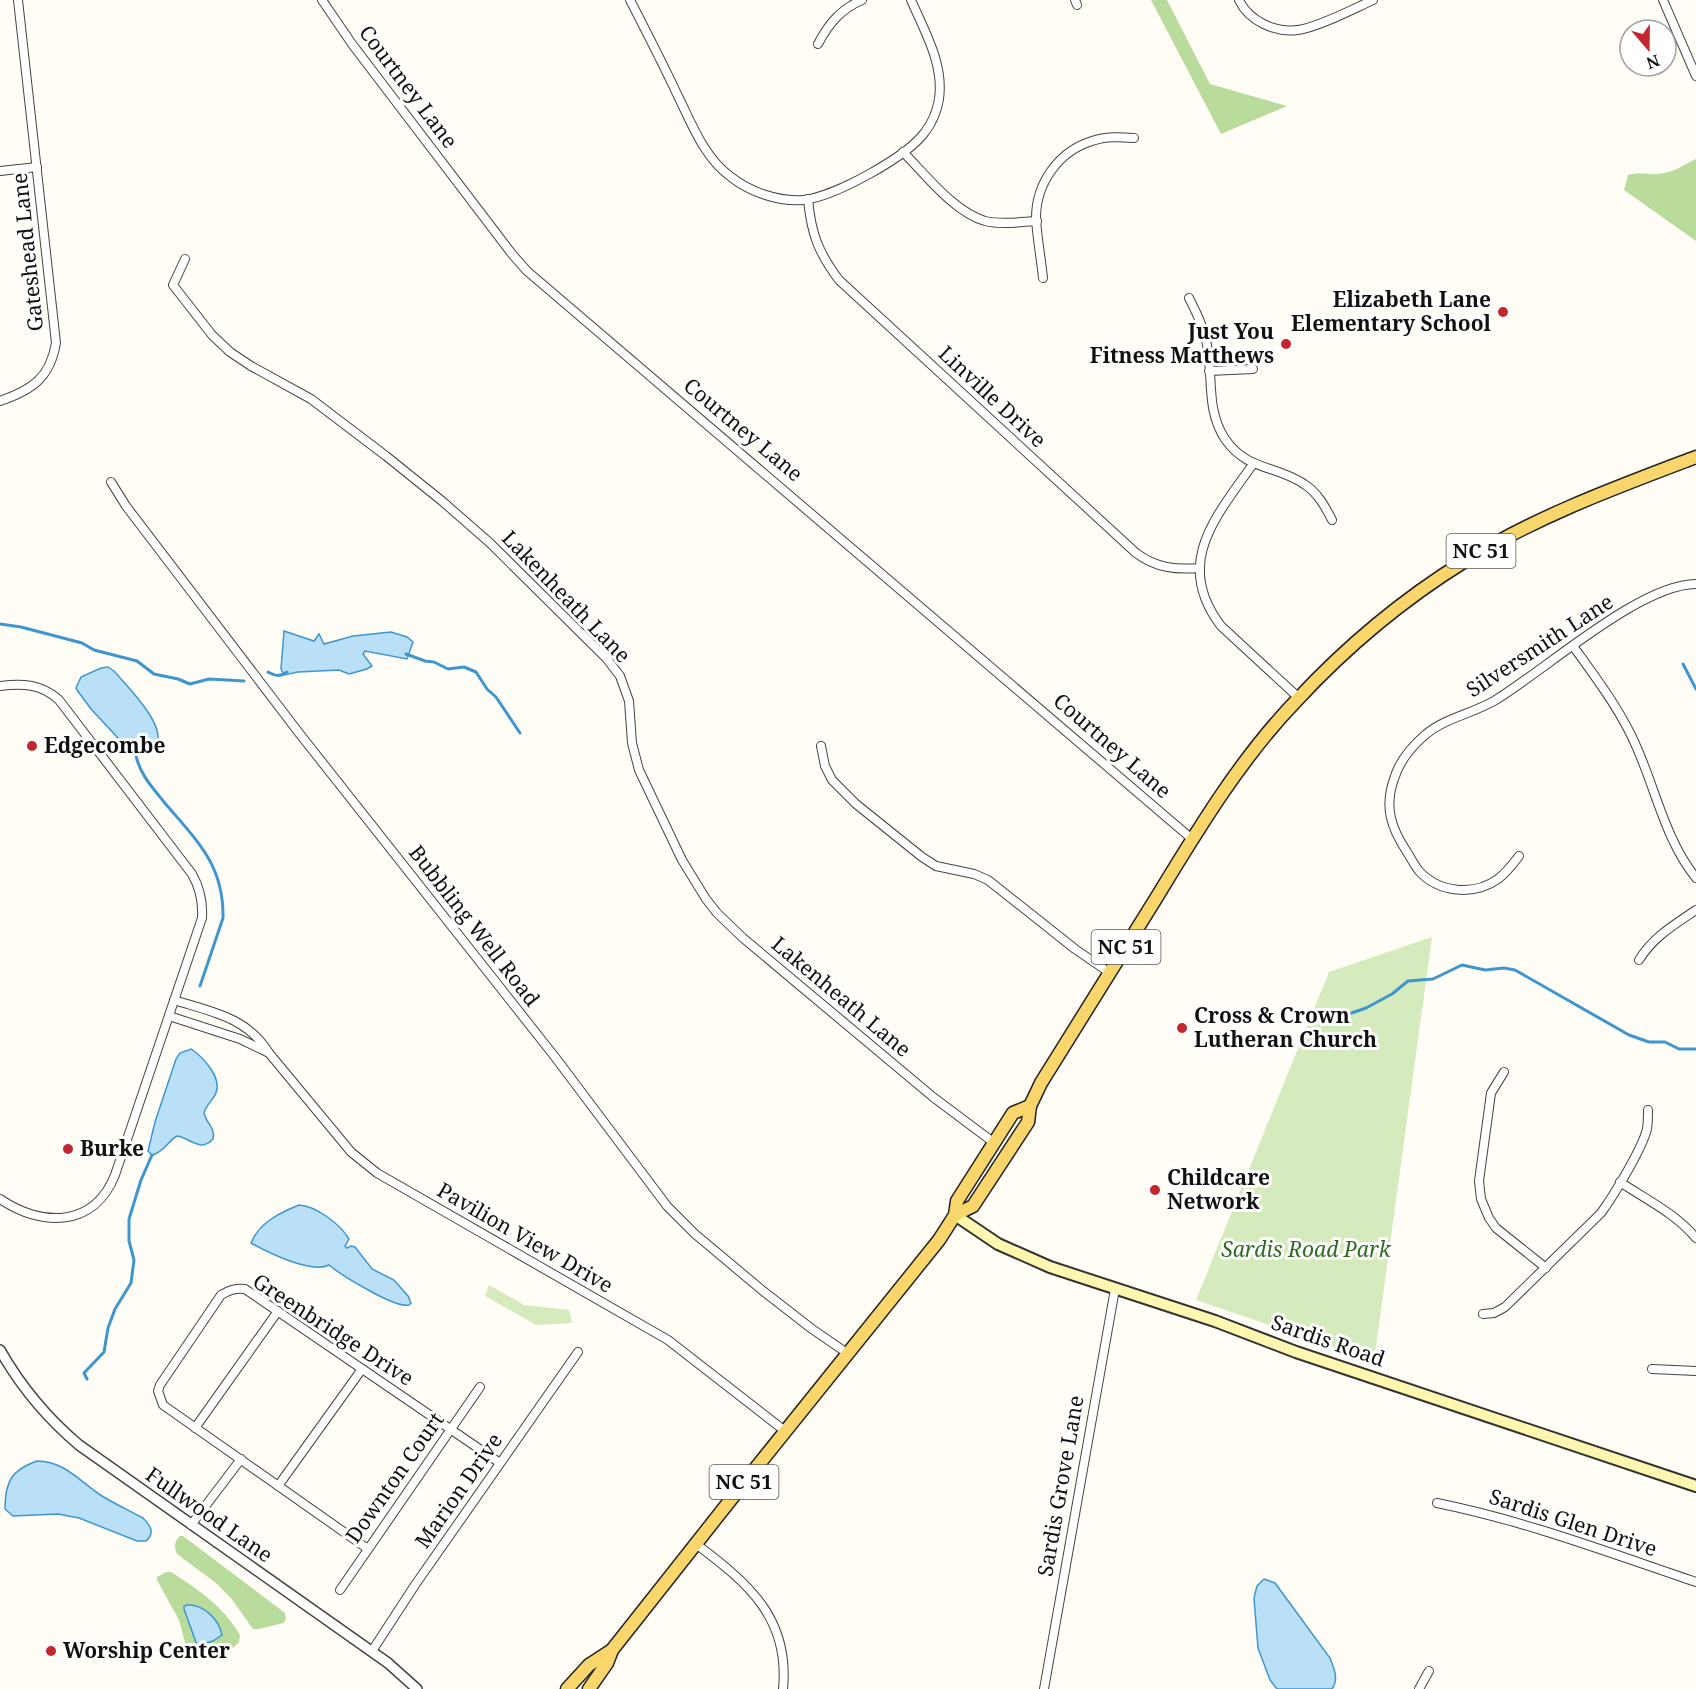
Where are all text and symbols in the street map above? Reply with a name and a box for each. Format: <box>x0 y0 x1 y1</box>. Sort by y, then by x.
north arrow <box>1618 18 1678 78</box>
street label: Courtney Lane <box>353 19 464 154</box>
text: N <box>1643 50 1663 75</box>
street label: Gateshead Lane <box>5 171 49 333</box>
place label: Elizabeth Lane Elementary School <box>1291 285 1492 337</box>
marker: Elizabeth Lane Elementary School <box>1496 305 1510 319</box>
place label: Just You Fitness Matthews <box>1090 317 1274 369</box>
marker: Just You Fitness Matthews <box>1279 337 1293 351</box>
street label: Linville Drive <box>933 339 1052 453</box>
street label: Courtney Lane <box>678 371 809 487</box>
street label: Lakenheath Lane <box>496 524 637 669</box>
road number: NC 51 <box>1446 534 1516 568</box>
street label: Silversmith Lane <box>1461 587 1618 703</box>
street label: Courtney Lane <box>1048 686 1177 804</box>
place label: Edgecombe <box>44 731 165 759</box>
marker: Edgecombe <box>25 739 39 753</box>
street label: Bubbling Well Road <box>403 839 547 1012</box>
street label: Lakenheath Lane <box>766 930 917 1063</box>
road number: NC 51 <box>1092 930 1160 964</box>
place label: Cross & Crown Lutheran Church <box>1194 1001 1377 1053</box>
marker: Cross & Crown Lutheran Church <box>1175 1021 1189 1035</box>
place label: Burke <box>80 1134 144 1162</box>
marker: Burke <box>61 1142 75 1156</box>
place label: Childcare Network <box>1167 1163 1270 1215</box>
street label: Pavilion View Drive <box>432 1175 619 1299</box>
marker: Childcare Network <box>1148 1183 1162 1197</box>
park label: Sardis Road Park <box>1221 1235 1392 1263</box>
street label: Greenbridge Drive <box>248 1267 419 1392</box>
street label: Sardis Road <box>1268 1308 1389 1373</box>
street label: Sardis Grove Lane <box>1030 1393 1090 1578</box>
street label: Downton Court <box>339 1407 450 1548</box>
street label: Marion Drive <box>408 1427 508 1554</box>
street label: Fullwood Lane <box>140 1460 279 1568</box>
road number: NC 51 <box>710 1465 778 1499</box>
street label: Sardis Glen Drive <box>1486 1482 1661 1562</box>
place label: Worship Center <box>63 1636 230 1664</box>
marker: Worship Center <box>44 1644 58 1658</box>

